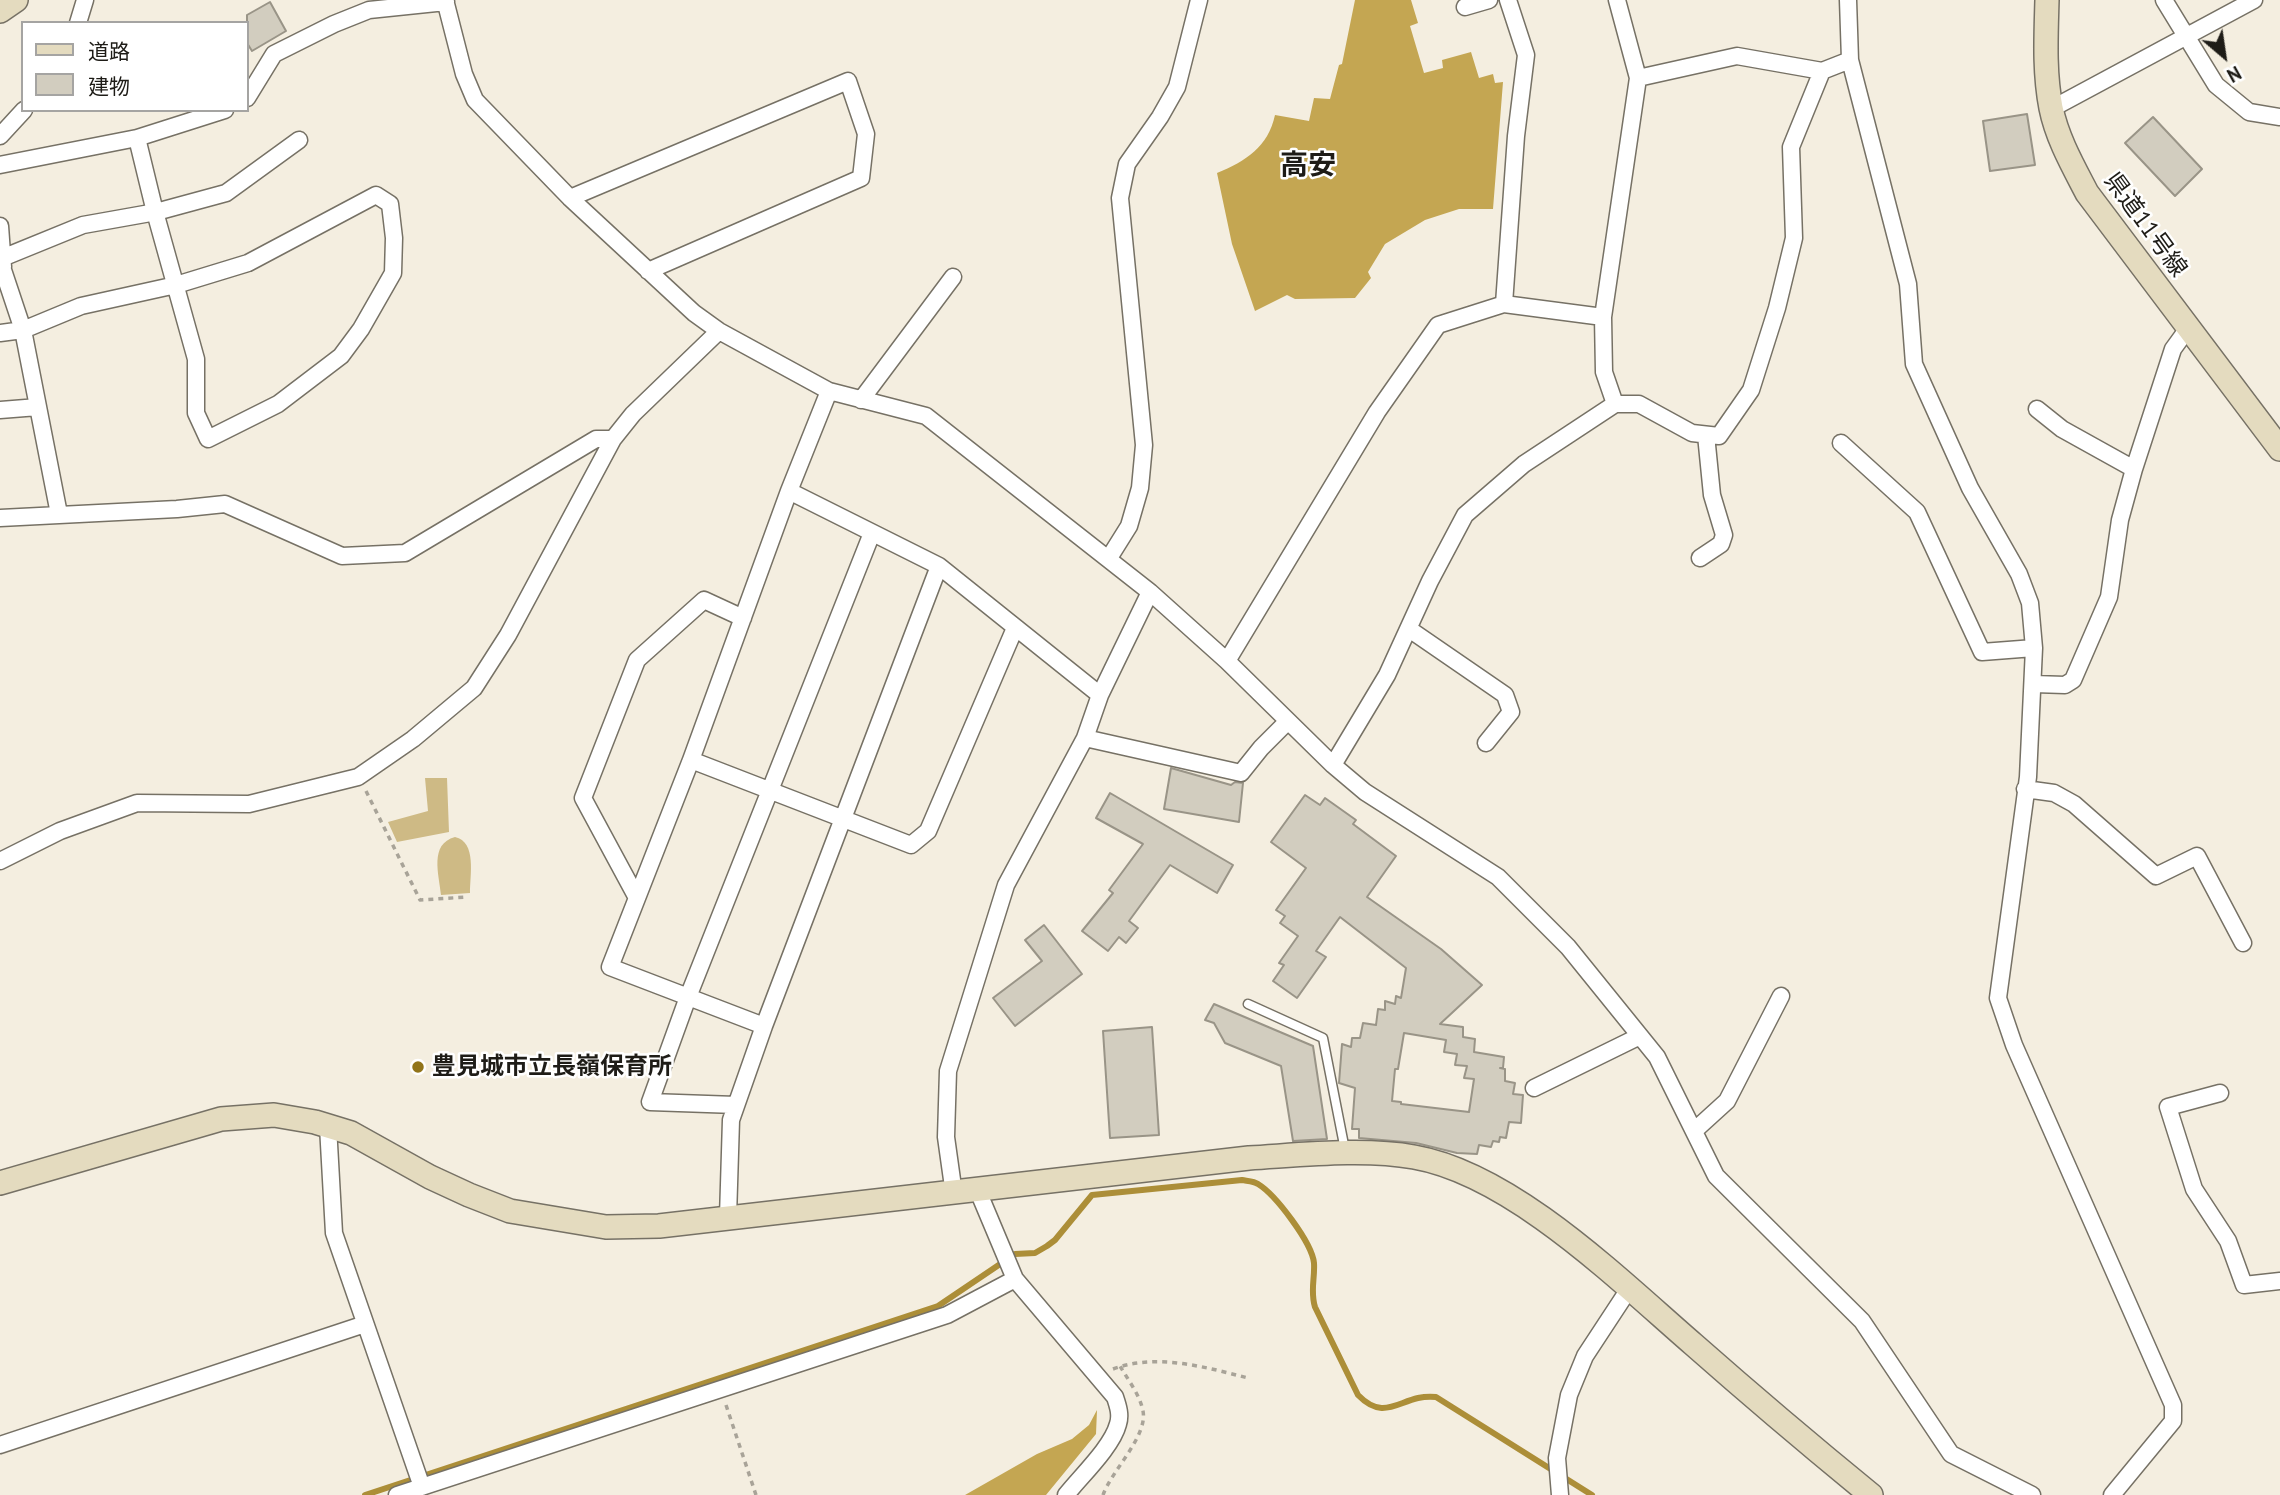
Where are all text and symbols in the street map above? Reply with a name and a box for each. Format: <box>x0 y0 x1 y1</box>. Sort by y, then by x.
legend <box>21 21 248 112</box>
north arrow <box>2189 21 2259 91</box>
text: 道路 <box>88 38 130 65</box>
text: N <box>2223 61 2245 88</box>
text: 建物 <box>88 73 130 100</box>
district label: 高安 <box>1280 149 1336 183</box>
street label: 県道11号線 <box>2097 167 2193 283</box>
place label: 豊見城市立長嶺保育所 <box>432 1053 672 1081</box>
marker: 豊見城市立長嶺保育所 <box>410 1059 426 1075</box>

